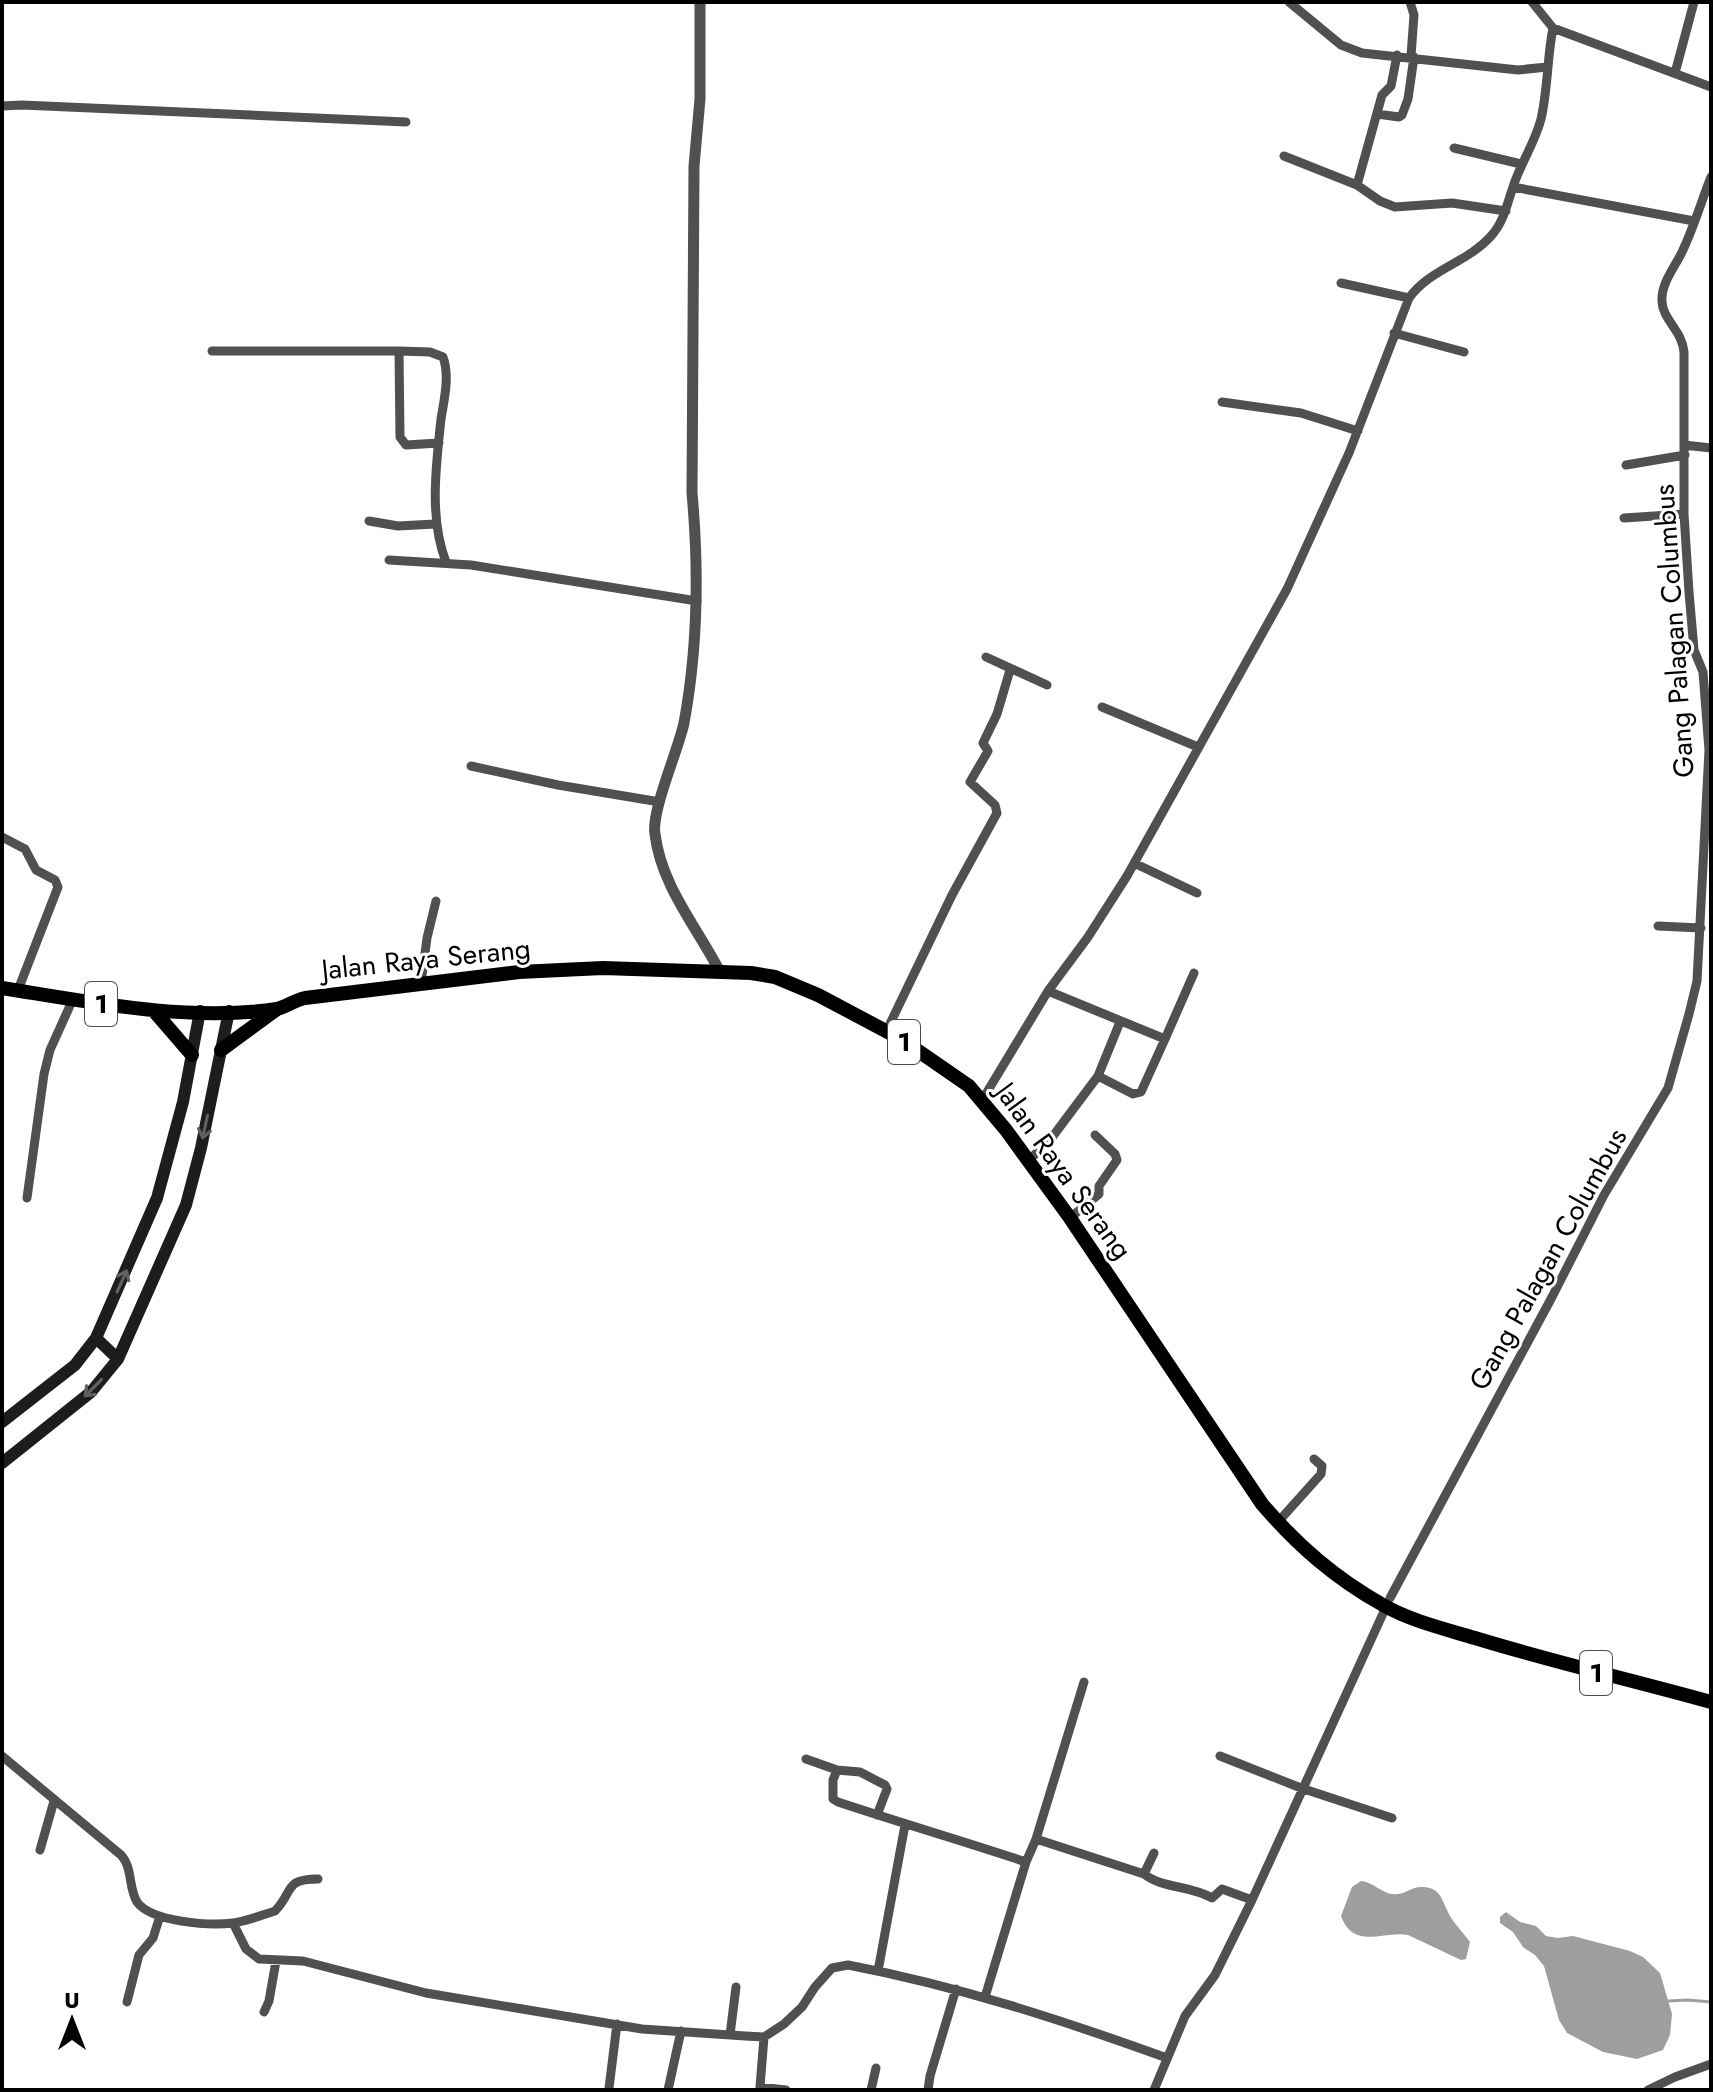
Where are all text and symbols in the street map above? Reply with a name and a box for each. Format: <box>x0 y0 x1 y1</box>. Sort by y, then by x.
street label: Gang Palagan Columbus <box>1643 483 1705 779</box>
street label: Jalan Raya Serang <box>316 928 533 991</box>
road number: 1 <box>85 982 117 1026</box>
road number: 1 <box>888 1020 920 1064</box>
street label: Jalan Raya Serang <box>983 1071 1142 1268</box>
one-way arrow <box>197 1113 212 1139</box>
street label: Gang Palagan Columbus <box>1459 1120 1637 1398</box>
one-way arrow <box>115 1269 130 1293</box>
one-way arrow <box>84 1378 103 1397</box>
road number: 1 <box>1580 1651 1612 1695</box>
north arrow <box>32 1980 112 2060</box>
text: U <box>64 1984 80 2016</box>

